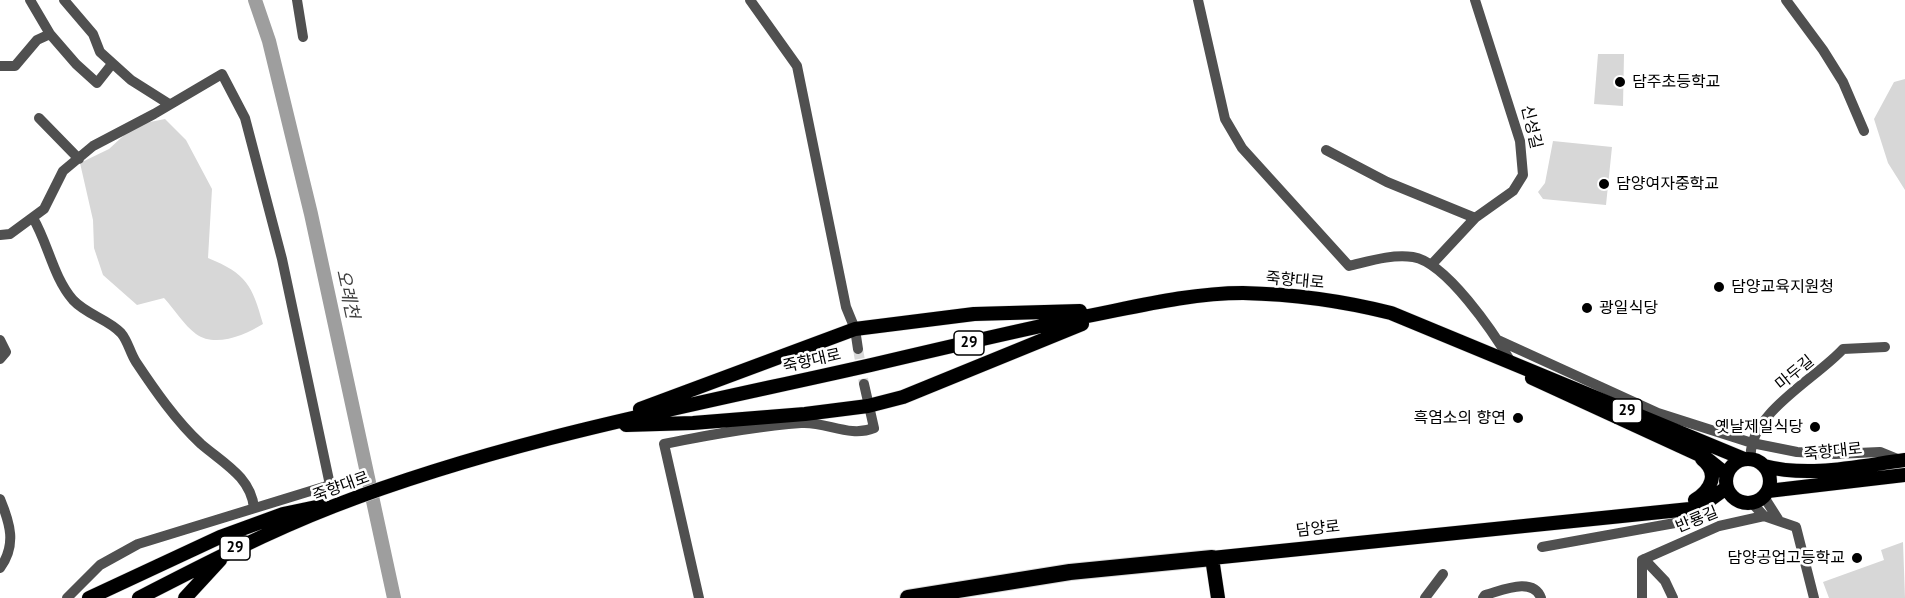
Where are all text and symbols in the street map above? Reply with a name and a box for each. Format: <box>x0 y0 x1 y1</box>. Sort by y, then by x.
place label: 담주초등학교 <box>1632 72 1720 92</box>
marker: 담주초등학교 <box>1613 75 1627 89</box>
street label: 신성길 <box>1517 103 1545 151</box>
place label: 담양여자중학교 <box>1616 174 1719 194</box>
marker: 담양여자중학교 <box>1597 177 1611 191</box>
water label: 오례천 <box>331 267 363 321</box>
street label: 죽향대로 <box>1265 269 1325 293</box>
place label: 담양교육지원청 <box>1731 277 1834 297</box>
marker: 담양교육지원청 <box>1712 280 1726 294</box>
place label: 광일식당 <box>1599 298 1658 318</box>
marker: 광일식당 <box>1580 301 1594 315</box>
road number: 29 <box>954 331 984 355</box>
street label: 죽향대로 <box>781 345 843 377</box>
street label: 마두길 <box>1772 352 1818 394</box>
road number: 29 <box>1612 399 1642 423</box>
place label: 흑염소의 향연 <box>1413 408 1506 428</box>
marker: 흑염소의 향연 <box>1511 411 1525 425</box>
place label: 옛날제일식당 <box>1715 417 1803 437</box>
marker: 옛날제일식당 <box>1808 420 1822 434</box>
street label: 죽향대로 <box>1803 439 1863 465</box>
street label: 죽향대로 <box>310 468 372 506</box>
street label: 반룡길 <box>1673 503 1721 537</box>
street label: 담양로 <box>1295 517 1341 541</box>
road number: 29 <box>220 536 250 560</box>
place label: 담양공업고등학교 <box>1727 548 1845 568</box>
marker: 담양공업고등학교 <box>1850 551 1864 565</box>

